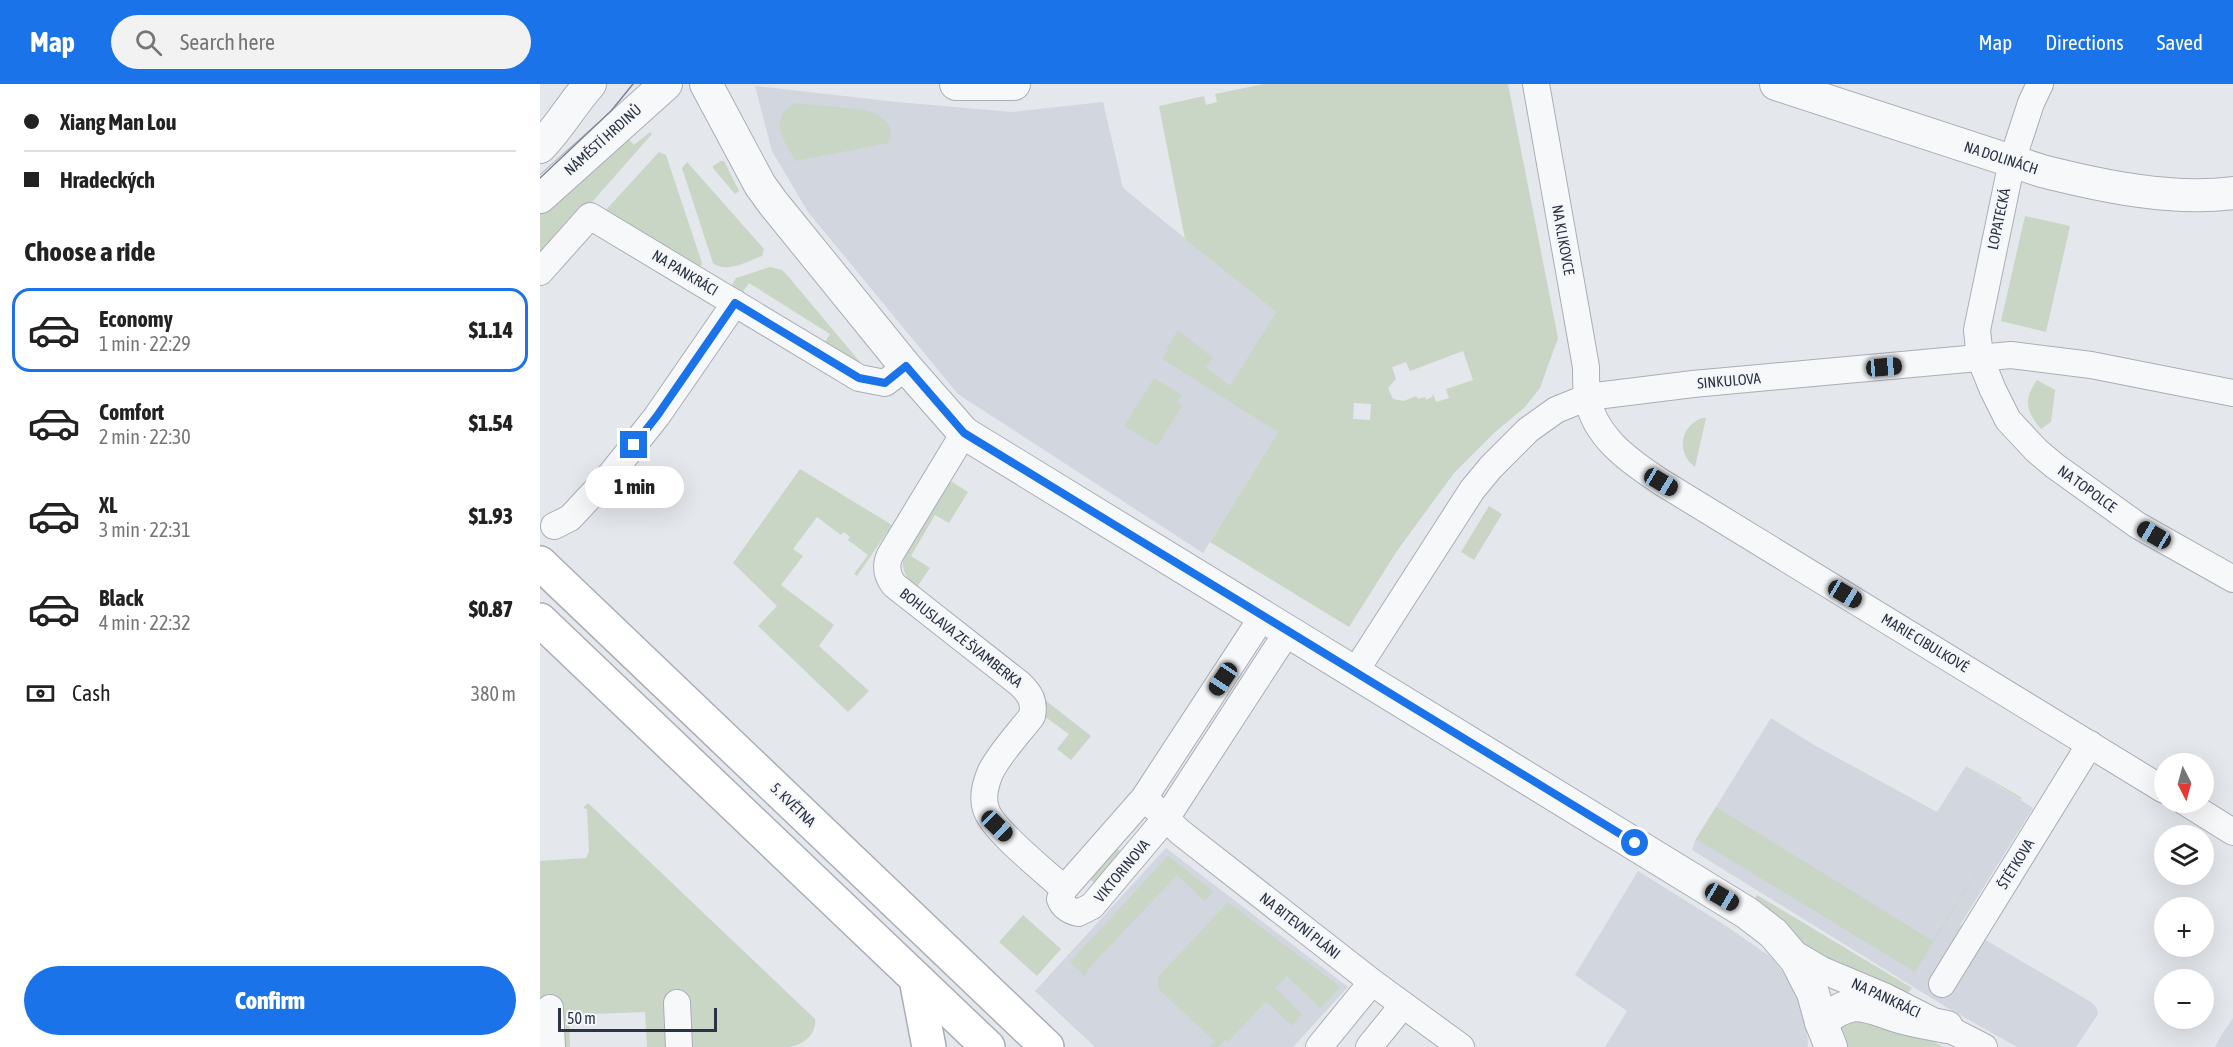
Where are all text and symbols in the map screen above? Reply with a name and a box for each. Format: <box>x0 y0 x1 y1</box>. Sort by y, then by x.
search box <box>111 15 531 69</box>
text: Map <box>30 26 75 58</box>
icon: search <box>132 26 165 59</box>
text: Search here <box>180 29 275 55</box>
text: Map <box>1978 30 2012 54</box>
text: Directions <box>2045 30 2124 54</box>
text: Saved <box>2157 30 2203 54</box>
street label: NÁMĚSTÍ HRDINŮ <box>561 101 645 179</box>
text: Xiang Man Lou <box>60 109 176 135</box>
street label: NA DOLINÁCH <box>1962 138 2040 177</box>
text: Hradeckých <box>60 167 155 193</box>
street label: LOPATECKÁ <box>1984 186 2013 251</box>
street label: NA KLIKOVCE <box>1549 203 1578 277</box>
text: Choose a ride <box>24 236 156 267</box>
street label: NA PANKRÁCI <box>649 246 721 299</box>
icon: car <box>27 303 81 357</box>
text: Economy <box>99 306 173 332</box>
text: $1.14 <box>469 317 513 343</box>
text: 1 min · 22:29 <box>99 332 191 355</box>
car <box>1865 356 1903 378</box>
street label: SINKULOVA <box>1696 369 1762 392</box>
icon: car <box>27 396 81 450</box>
text: Comfort <box>99 399 164 425</box>
text: $1.54 <box>469 410 513 436</box>
text: 2 min · 22:30 <box>99 425 191 448</box>
route end <box>620 431 647 458</box>
street label: NA TOPOLCE <box>2055 462 2120 516</box>
car <box>1641 465 1681 499</box>
callout: 1 min <box>584 466 684 508</box>
text: 1 min <box>614 475 655 498</box>
icon: car <box>27 489 81 543</box>
text: XL <box>99 492 117 518</box>
text: $1.93 <box>469 503 513 529</box>
text: 3 min · 22:31 <box>99 518 191 541</box>
car <box>2134 518 2174 552</box>
car <box>1825 577 1865 611</box>
icon: car <box>27 582 81 636</box>
text: Black <box>99 585 143 611</box>
street label: BOHUSLAVA ZE ŠVAMBERKA <box>897 585 1026 691</box>
text: $0.87 <box>469 596 513 622</box>
street label: MARIE CIBULKOVÉ <box>1879 610 1972 676</box>
text: 4 min · 22:32 <box>99 611 191 634</box>
car <box>1205 659 1241 699</box>
icon: cash <box>24 677 57 710</box>
text: Cash <box>72 680 111 706</box>
text: 380 m <box>471 682 516 705</box>
north arrow <box>2154 753 2214 813</box>
map controls <box>2154 753 2214 1029</box>
street label: 5. KVĚTNA <box>767 779 820 831</box>
car <box>978 807 1016 845</box>
button: layers <box>2154 825 2214 885</box>
route start <box>1621 829 1648 856</box>
street label: VIKTORINOVA <box>1090 835 1153 906</box>
street label: ŠTĚTKOVA <box>1994 835 2038 892</box>
car <box>1702 880 1742 914</box>
street label: NA BITEVNÍ PLÁNI <box>1257 889 1344 962</box>
button: + <box>2154 897 2214 957</box>
button: Confirm <box>24 966 516 1035</box>
button: − <box>2154 969 2214 1029</box>
street label: NA PANKRÁCI <box>1849 974 1923 1021</box>
scale bar <box>558 1005 717 1032</box>
text: 50 m <box>567 1009 596 1027</box>

